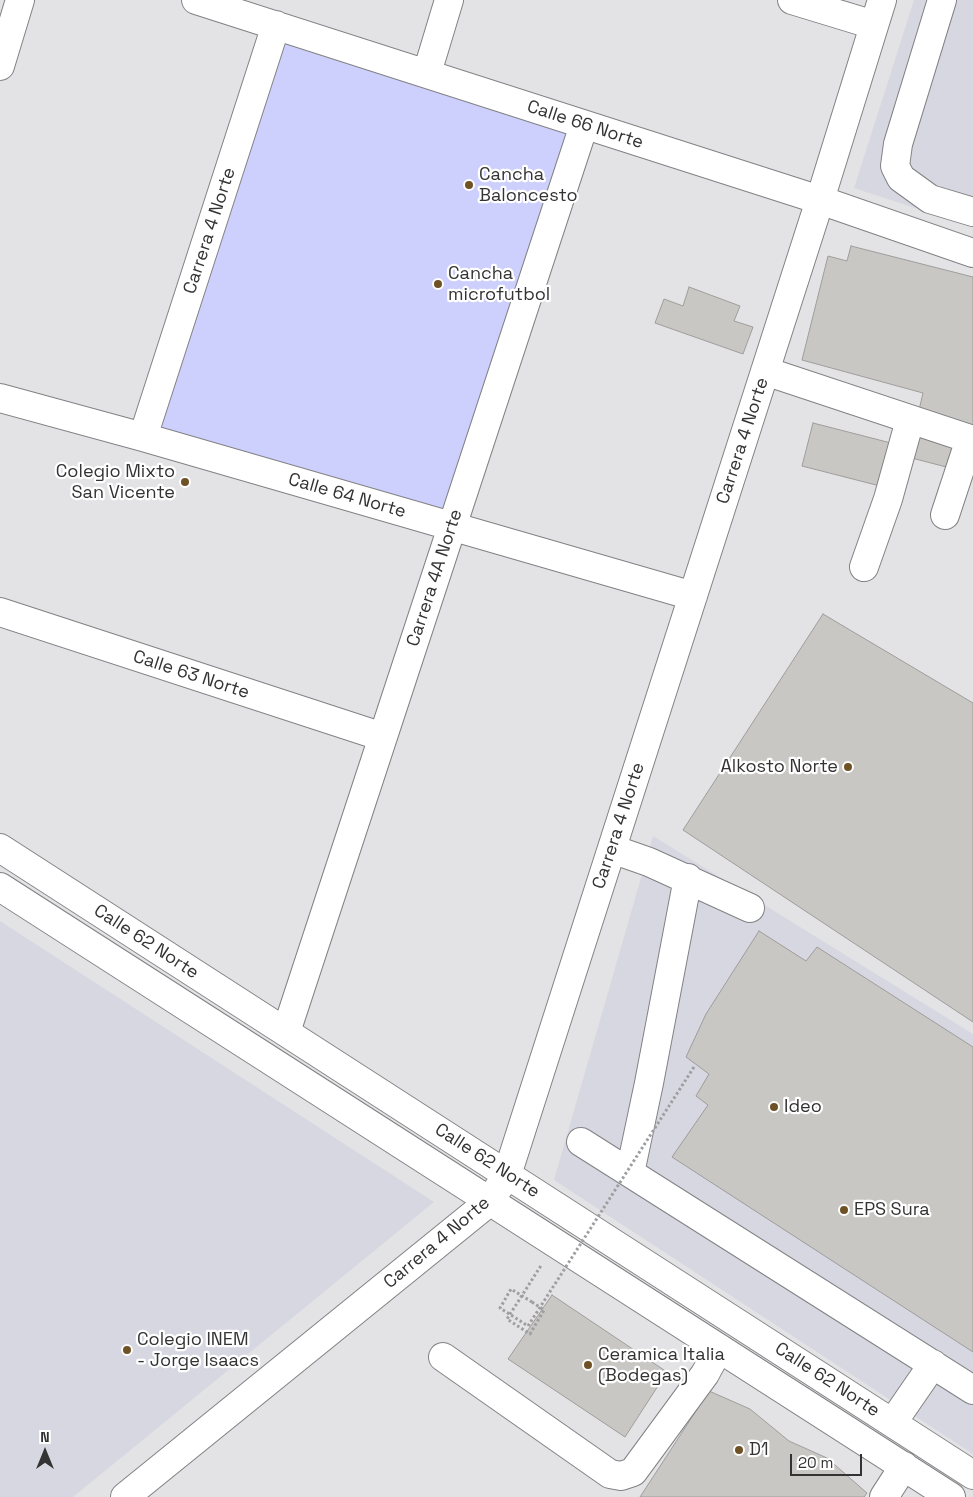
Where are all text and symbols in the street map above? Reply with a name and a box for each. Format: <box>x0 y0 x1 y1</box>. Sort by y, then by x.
street label: Calle 66 Norte <box>524 96 646 154</box>
place label: Cancha Baloncesto <box>479 164 578 206</box>
street label: Carrera 4 Norte <box>179 165 241 297</box>
marker: Cancha Baloncesto <box>463 179 475 191</box>
place label: Cancha microfutbol <box>448 263 550 306</box>
marker: Cancha microfutbol <box>432 278 444 290</box>
street label: Carrera 4 Norte <box>712 375 774 507</box>
place label: Colegio Mixto San Vicente <box>56 461 175 504</box>
street label: Calle 64 Norte <box>286 469 408 523</box>
marker: Colegio Mixto San Vicente <box>179 476 191 488</box>
street label: Carrera 4A Norte <box>403 507 467 649</box>
street label: Calle 63 Norte <box>130 646 252 704</box>
place label: Alkosto Norte <box>720 756 838 778</box>
street label: Carrera 4 Norte <box>588 760 650 892</box>
marker: Alkosto Norte <box>842 761 854 773</box>
street label: Calle 62 Norte <box>89 900 203 984</box>
place label: Ideo <box>784 1096 822 1118</box>
marker: Ideo <box>768 1101 780 1113</box>
street label: Calle 62 Norte <box>430 1119 544 1203</box>
street label: Carrera 4 Norte <box>380 1192 494 1294</box>
place label: EPS Sura <box>854 1199 929 1221</box>
marker: EPS Sura <box>838 1204 850 1216</box>
place label: Colegio INEM - Jorge Isaacs <box>137 1329 259 1372</box>
street label: Calle 62 Norte <box>770 1338 884 1422</box>
marker: Colegio INEM - Jorge Isaacs <box>121 1344 133 1356</box>
place label: Ceramica Italia (Bodegas) <box>598 1344 725 1386</box>
marker: Ceramica Italia (Bodegas) <box>582 1359 594 1371</box>
north arrow <box>20 1427 70 1477</box>
text: N <box>40 1428 50 1446</box>
place label: D1 <box>749 1439 768 1461</box>
marker: D1 <box>733 1444 745 1456</box>
scale bar <box>793 1444 866 1476</box>
text: 20 m <box>798 1453 833 1472</box>

